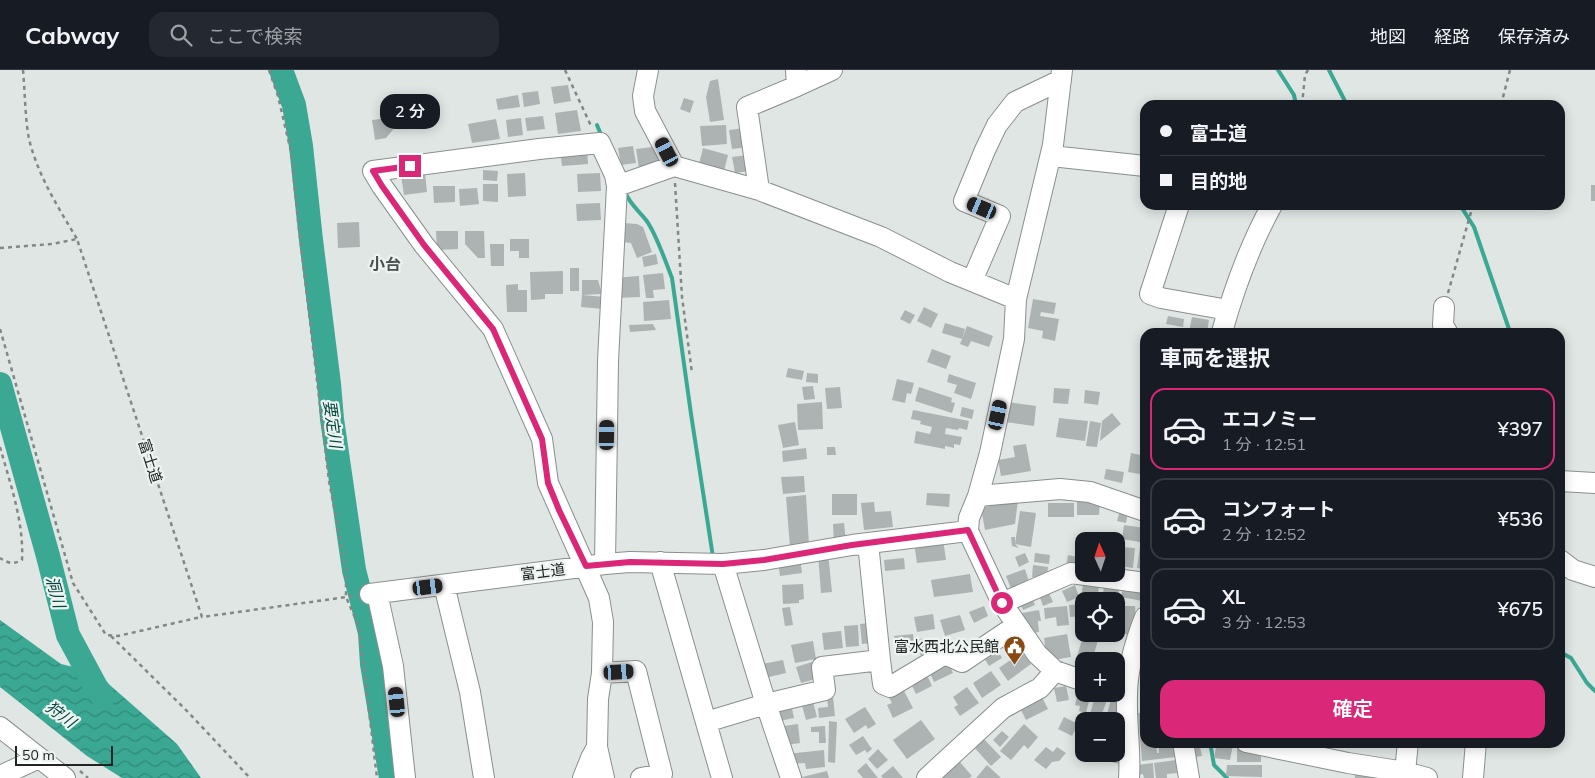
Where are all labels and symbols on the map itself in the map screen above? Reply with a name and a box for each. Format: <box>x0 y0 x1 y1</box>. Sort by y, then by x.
callout: 2 分 <box>380 93 440 128</box>
car <box>653 135 680 169</box>
route end <box>399 155 421 177</box>
car <box>965 195 998 221</box>
district label: 小台 <box>369 254 401 274</box>
water label: 要定川 <box>320 399 347 451</box>
car <box>987 399 1008 431</box>
car <box>599 420 614 450</box>
street label: 富士道 <box>134 437 166 485</box>
north arrow <box>1075 532 1125 582</box>
street label: 富士道 <box>519 559 566 584</box>
water label: 洞川 <box>42 574 70 612</box>
car <box>412 578 443 596</box>
route start <box>991 592 1013 614</box>
public building icon: 富水西北公民館 <box>1003 635 1027 666</box>
place label: 富水西北公民館 <box>894 637 999 656</box>
car <box>603 664 634 680</box>
car <box>387 686 406 718</box>
water label: 狩川 <box>42 696 81 733</box>
scale bar <box>15 743 112 766</box>

